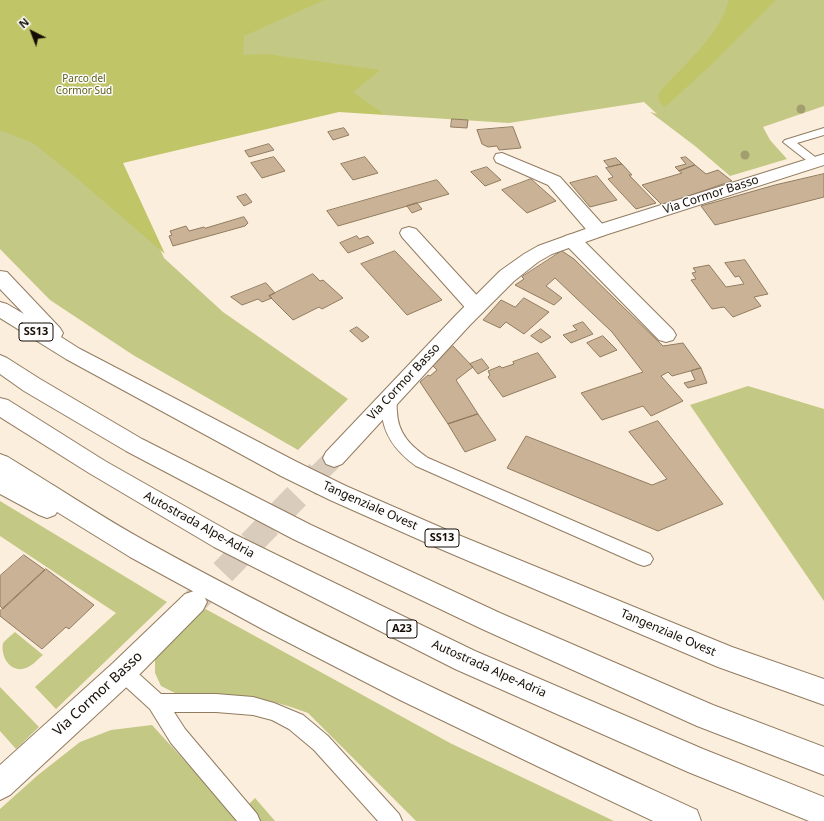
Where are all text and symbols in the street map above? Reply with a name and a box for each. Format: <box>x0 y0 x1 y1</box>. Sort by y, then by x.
north arrow <box>12 12 52 52</box>
text: N <box>15 14 32 31</box>
park label: Parco del Cormor Sud <box>56 73 112 96</box>
street label: Via Cormor Basso <box>661 173 761 217</box>
road number: SS13 <box>19 323 53 341</box>
street label: Via Cormor Basso <box>365 341 443 423</box>
street label: Tangenziale Ovest <box>320 479 420 533</box>
street label: Autostrada Alpe-Adria <box>141 489 257 561</box>
road number: SS13 <box>425 529 459 547</box>
street label: Tangenziale Ovest <box>618 606 718 660</box>
road number: A23 <box>387 620 417 638</box>
street label: Autostrada Alpe-Adria <box>429 637 549 701</box>
street label: Via Cormor Basso <box>50 648 146 740</box>

